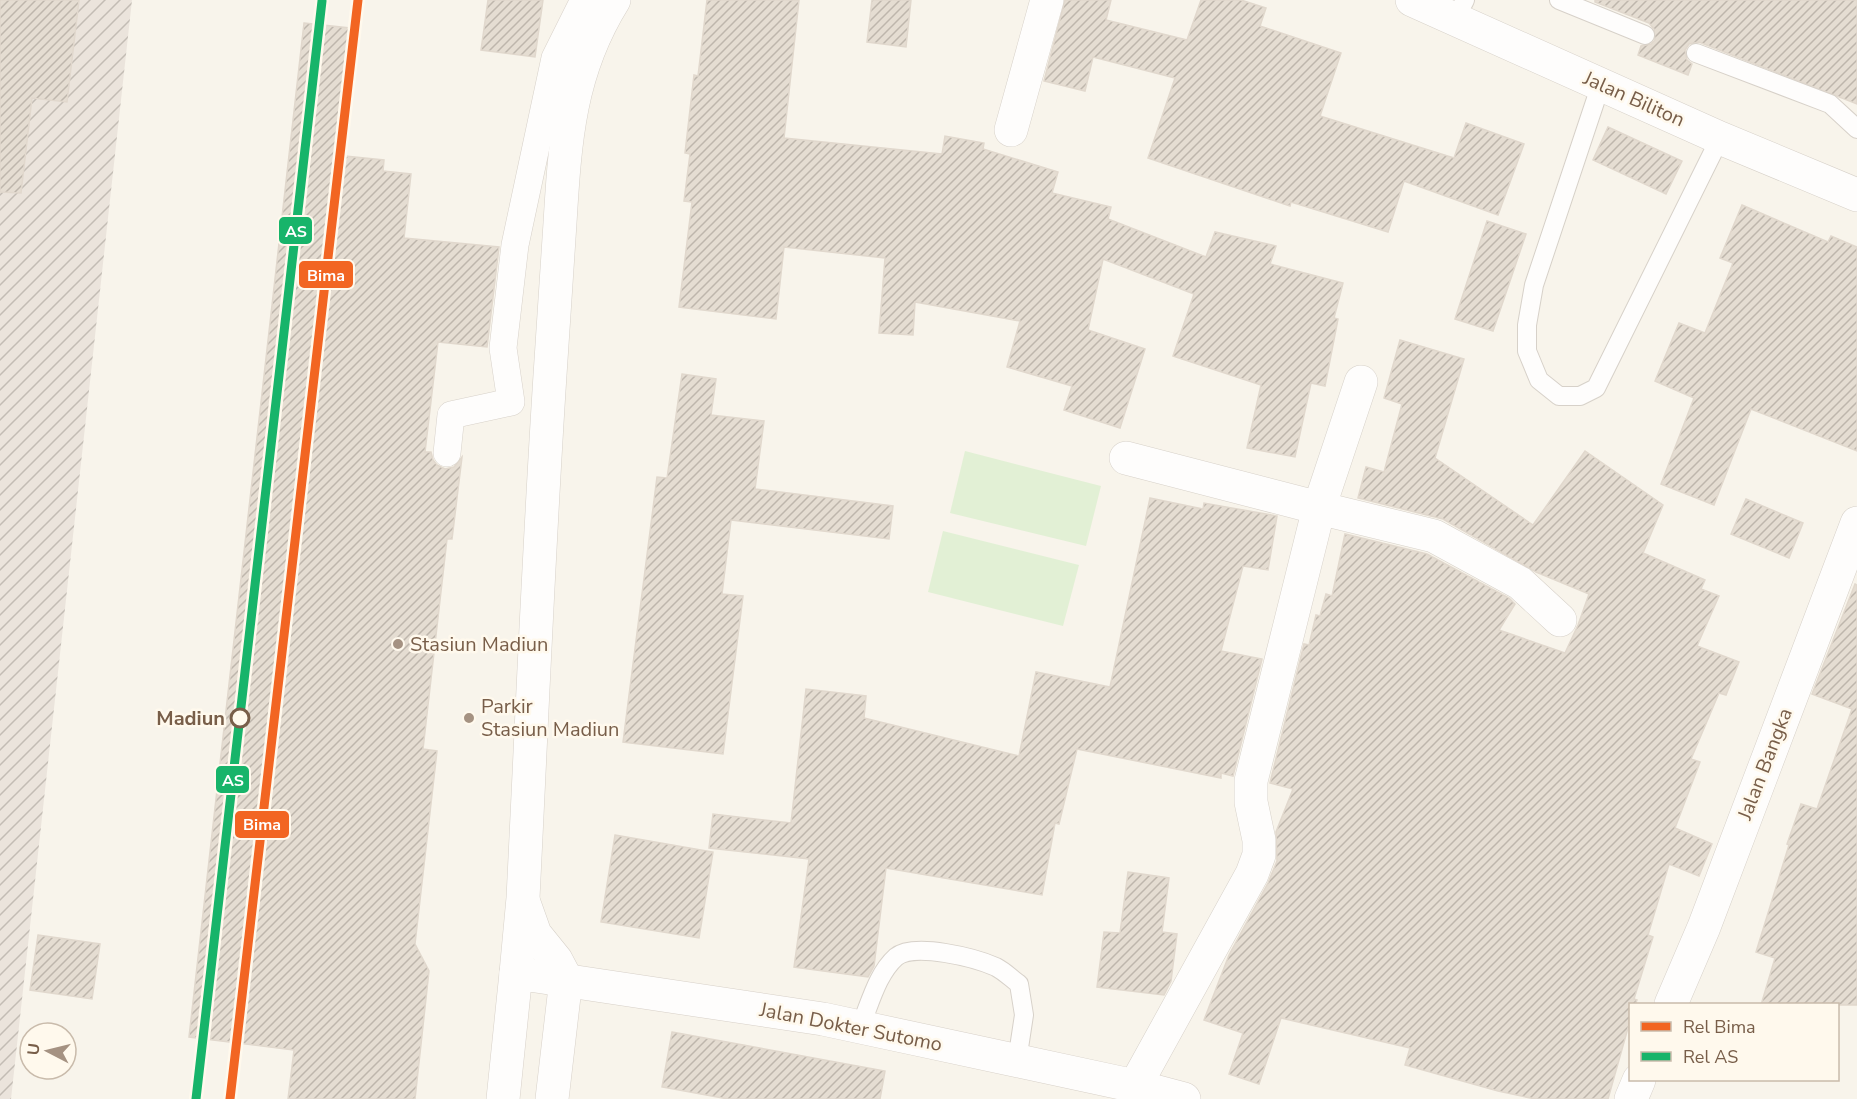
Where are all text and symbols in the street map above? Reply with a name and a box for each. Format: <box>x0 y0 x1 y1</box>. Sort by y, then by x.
street label: Jalan Biliton <box>1578 64 1689 133</box>
line badge: AS <box>278 216 313 245</box>
text: AS <box>285 221 307 243</box>
line badge: Bima <box>298 260 354 289</box>
text: Bima <box>307 265 345 287</box>
place label: Stasiun Madiun <box>410 631 548 658</box>
marker: Stasiun Madiun <box>391 637 405 651</box>
place label: Parkir Stasiun Madiun <box>481 693 619 743</box>
street label: Jalan Bangka <box>1731 704 1799 825</box>
place label: Madiun <box>156 705 225 732</box>
marker: Madiun <box>230 708 250 728</box>
marker: Parkir Stasiun Madiun <box>462 711 476 725</box>
line badge: AS <box>215 765 250 794</box>
text: AS <box>222 770 244 792</box>
line badge: Bima <box>234 810 290 839</box>
text: Bima <box>243 814 281 836</box>
street label: Jalan Dokter Sutomo <box>756 996 945 1058</box>
legend <box>1629 1003 1839 1081</box>
text: Rel Bima <box>1683 1015 1756 1039</box>
north arrow <box>18 1021 78 1081</box>
text: U <box>22 1042 46 1056</box>
text: Rel AS <box>1683 1045 1738 1069</box>

